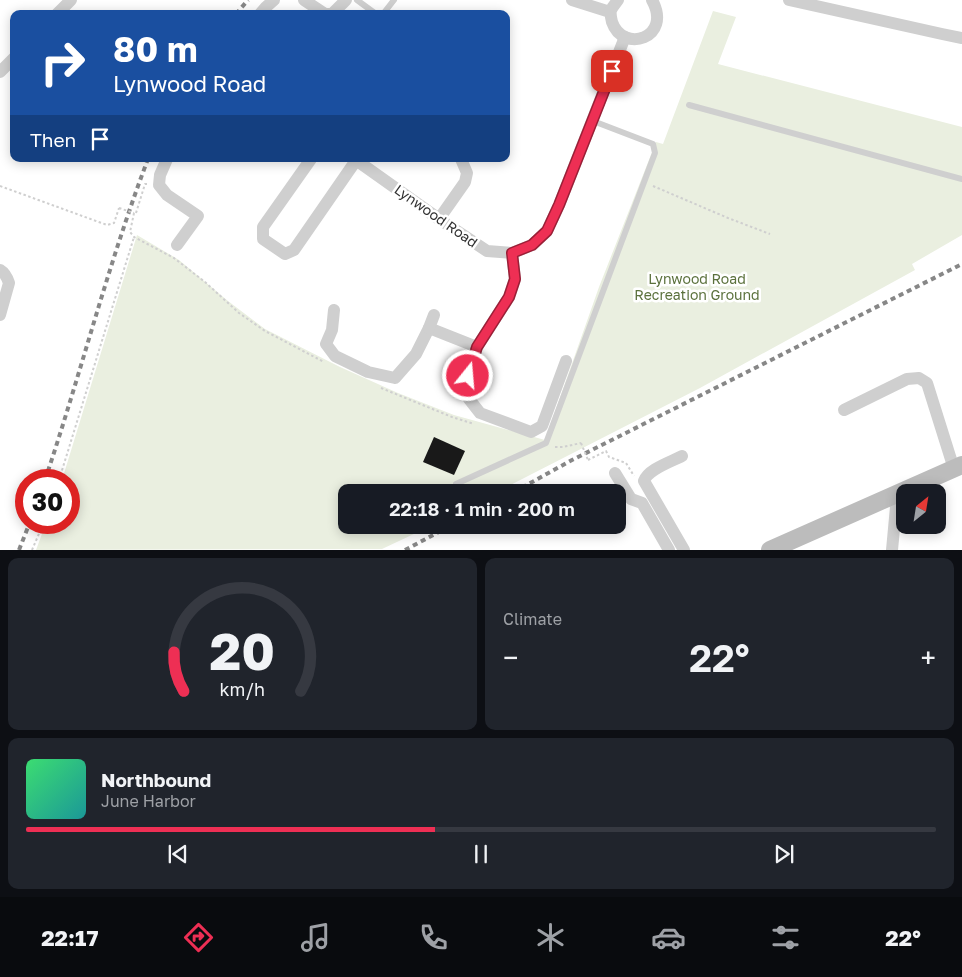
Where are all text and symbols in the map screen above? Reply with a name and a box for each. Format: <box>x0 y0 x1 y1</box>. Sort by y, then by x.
text: 80 m <box>113 28 198 70</box>
icon: right <box>30 30 95 95</box>
pin <box>591 50 633 92</box>
icon: arrive <box>598 57 626 85</box>
text: Lynwood Road <box>113 70 266 97</box>
icon: arrive <box>86 125 114 153</box>
text: Then <box>30 128 76 151</box>
street label: Lynwood Road <box>391 181 481 251</box>
park label: Lynwood Road Recreation Ground <box>634 270 760 303</box>
position arrow <box>441 349 493 401</box>
speed limit sign: 30 <box>15 469 80 534</box>
north arrow <box>896 484 946 534</box>
map controls <box>896 484 946 534</box>
text: 22:18 · 1 min · 200 m <box>389 497 575 520</box>
text: Climate <box>503 609 562 629</box>
text: 20 <box>210 619 275 681</box>
text: 22° <box>689 635 750 680</box>
text: − <box>503 641 518 674</box>
text: + <box>921 641 936 674</box>
text: km/h <box>220 678 265 700</box>
text: Northbound <box>101 768 211 791</box>
text: June Harbor <box>101 791 196 811</box>
icon: previous <box>164 840 192 868</box>
icon: pause <box>467 840 495 868</box>
icon: next <box>770 840 798 868</box>
icon: directions <box>181 920 216 955</box>
icon: music <box>298 920 333 955</box>
icon: phone <box>416 920 451 955</box>
icon: climate <box>533 920 568 955</box>
icon: car <box>651 920 686 955</box>
icon: filters <box>768 920 803 955</box>
text: 22:17 <box>41 924 98 951</box>
text: 22° <box>885 924 921 951</box>

